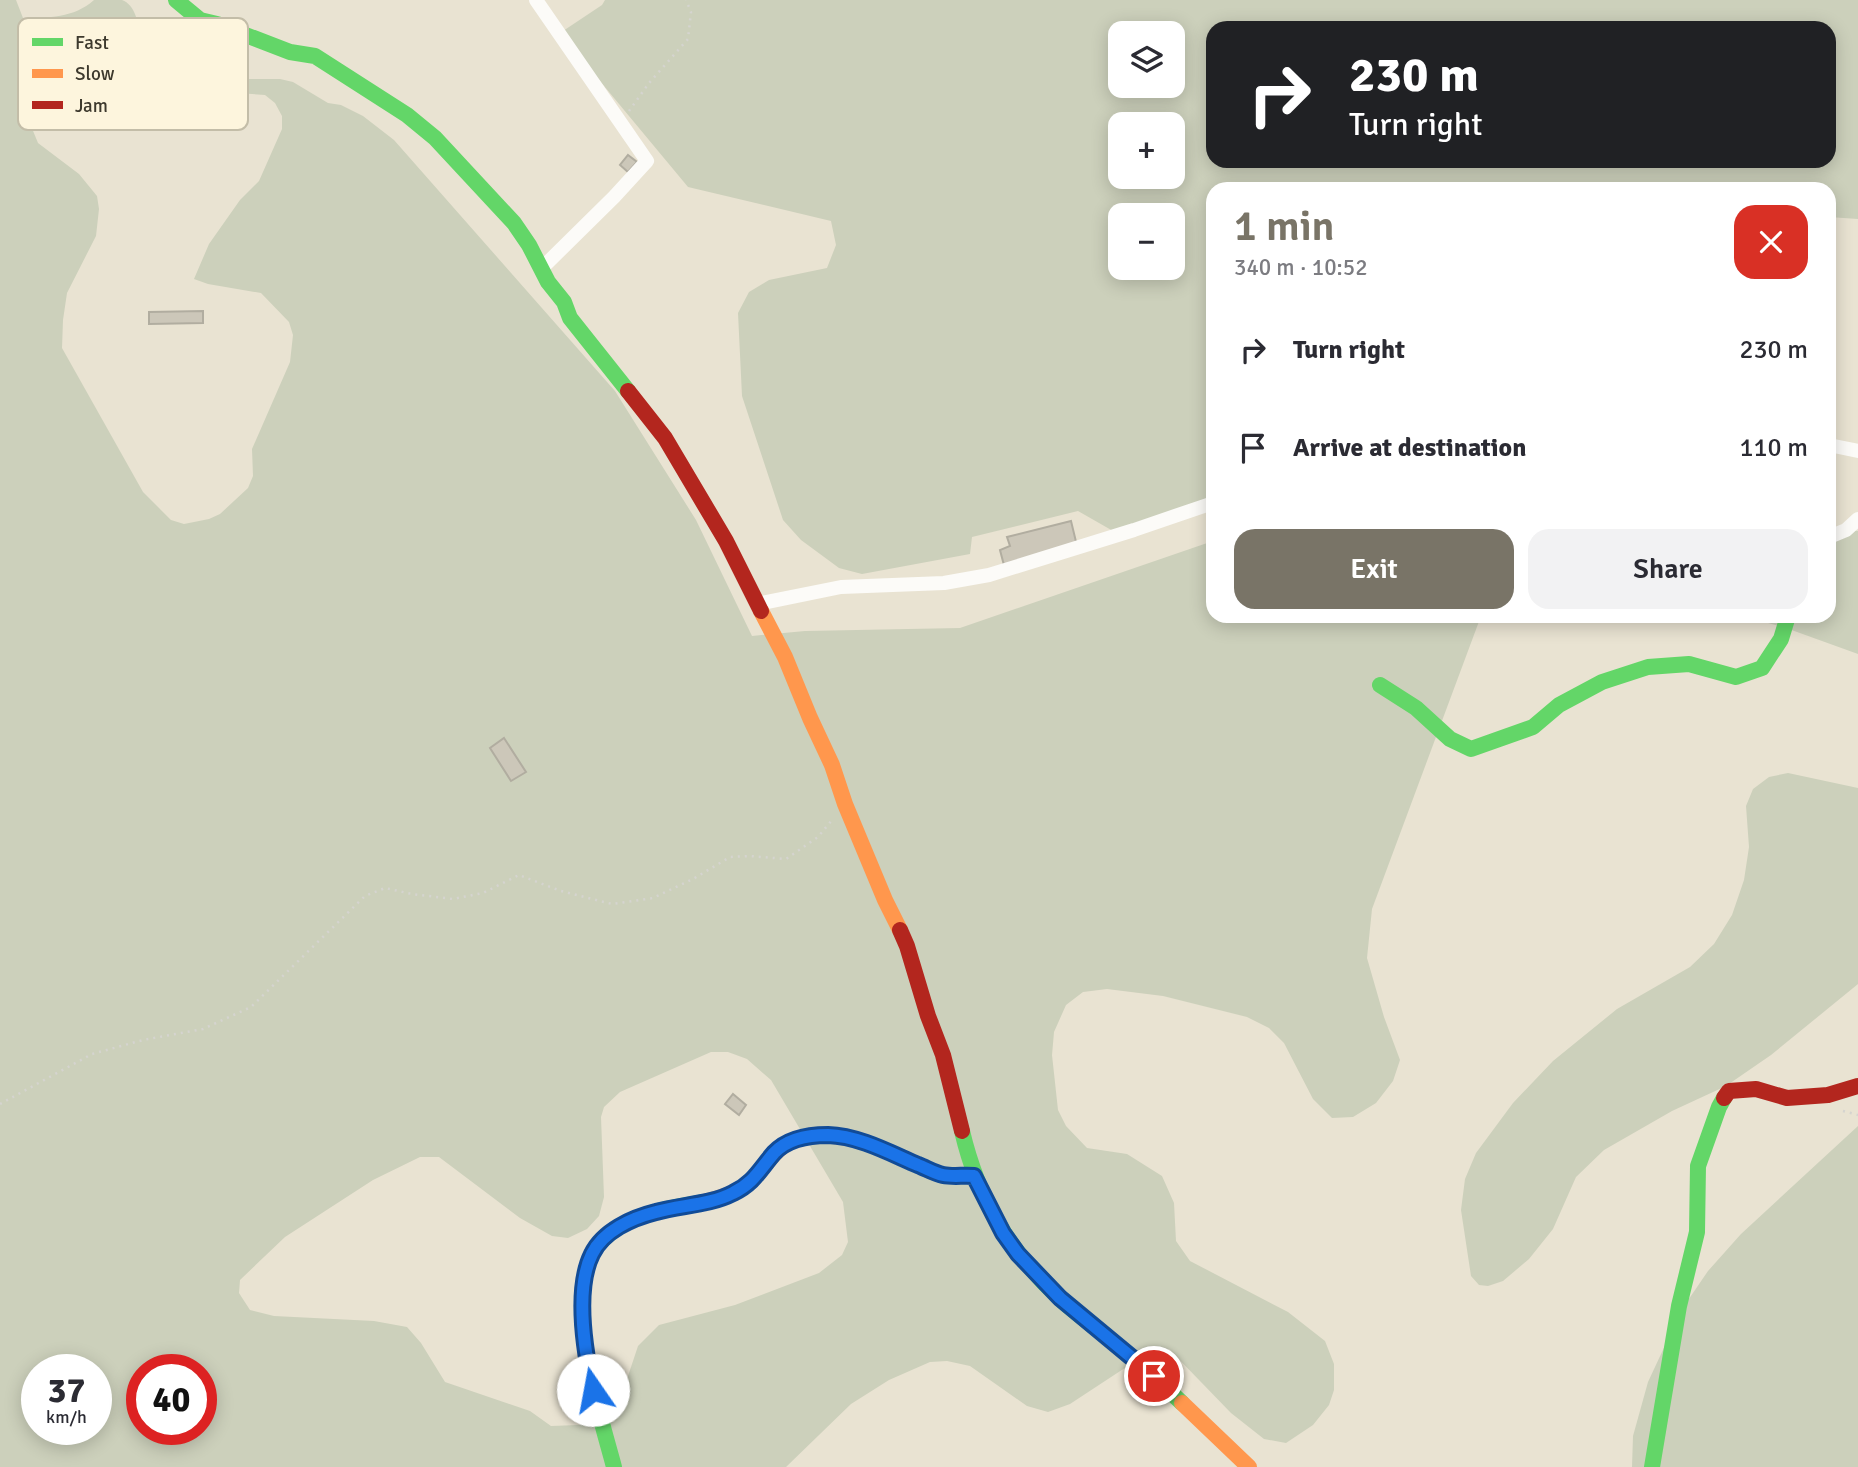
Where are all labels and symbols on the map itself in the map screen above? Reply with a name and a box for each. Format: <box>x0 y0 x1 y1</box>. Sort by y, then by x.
legend <box>18 18 248 130</box>
text: Fast <box>75 31 109 55</box>
text: Slow <box>75 62 115 86</box>
text: Jam <box>75 94 108 118</box>
pin <box>1124 1346 1184 1406</box>
position arrow <box>556 1353 630 1427</box>
speed limit sign: 40 <box>126 1354 217 1445</box>

